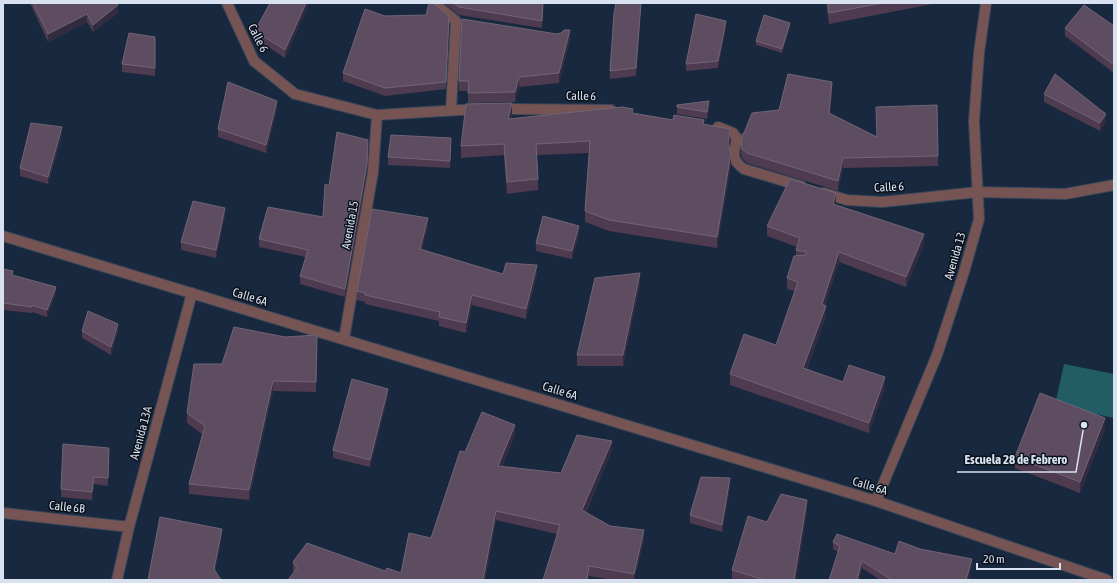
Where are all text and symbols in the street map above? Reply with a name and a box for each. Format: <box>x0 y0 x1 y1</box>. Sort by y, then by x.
street label: Calle 6 <box>245 21 271 55</box>
street label: Calle 6 <box>566 89 596 103</box>
street label: Calle 6 <box>874 179 905 195</box>
street label: Avenida 15 <box>339 200 361 250</box>
street label: Avenida 13 <box>942 231 968 281</box>
street label: Calle 6A <box>231 285 269 309</box>
street label: Calle 6A <box>541 379 579 403</box>
street label: Avenida 13A <box>127 405 155 461</box>
callout: Escuela 28 de Febrero <box>957 447 1076 472</box>
text: Escuela 28 de Febrero <box>965 452 1067 467</box>
street label: Calle 6A <box>851 474 889 498</box>
street label: Calle 6B <box>49 498 86 516</box>
scale bar <box>977 545 1060 571</box>
text: 20 m <box>983 552 1005 566</box>

